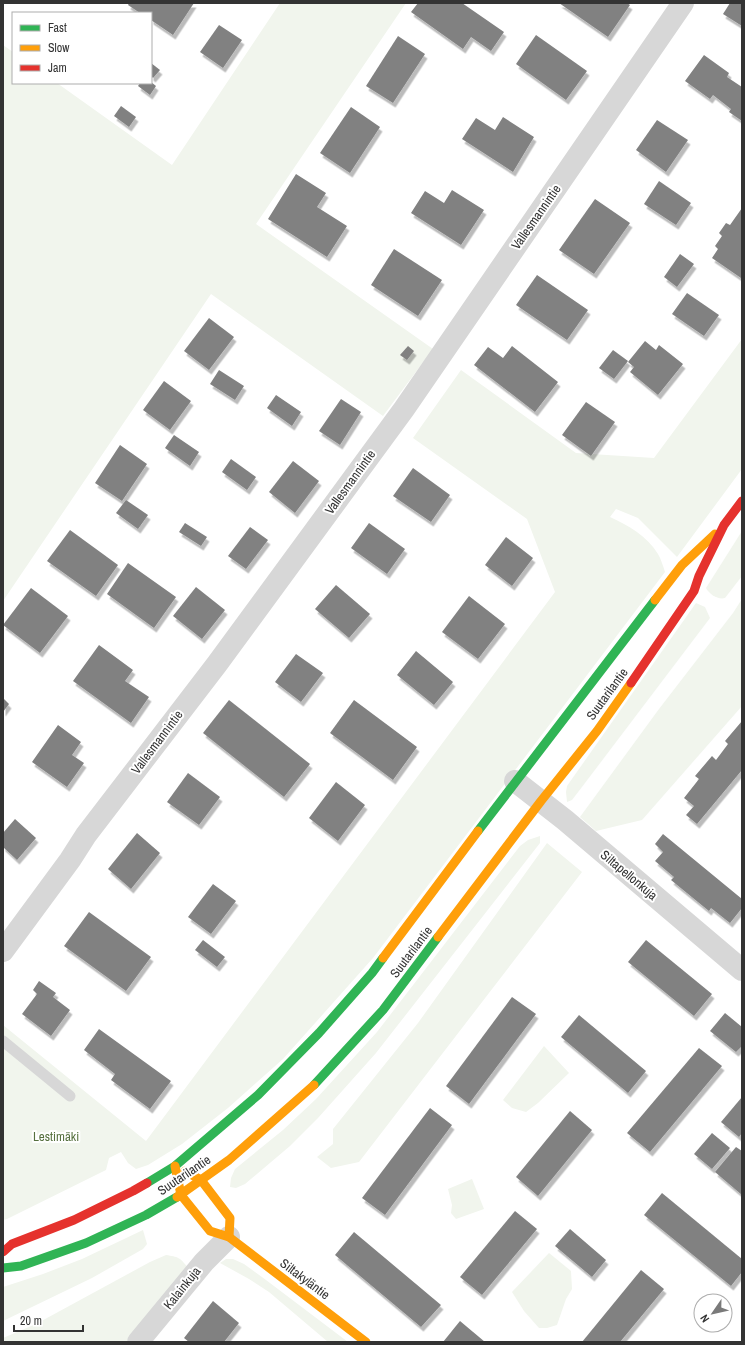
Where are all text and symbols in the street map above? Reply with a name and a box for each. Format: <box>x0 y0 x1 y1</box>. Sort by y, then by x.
legend <box>12 12 152 84</box>
text: Fast <box>48 20 67 36</box>
text: Slow <box>48 40 70 56</box>
text: Jam <box>48 60 67 76</box>
street label: Vallesmannintie <box>507 181 565 253</box>
street label: Vallesmannintie <box>321 446 379 518</box>
street label: Suutarilantie <box>582 664 632 723</box>
street label: Vallesmannintie <box>127 707 187 777</box>
street label: Siltapellonkuja <box>597 846 661 904</box>
street label: Suutarilantie <box>386 923 436 981</box>
park label: Lestimäki <box>33 1128 79 1145</box>
street label: Suutarilantie <box>154 1151 214 1199</box>
street label: Siltakyläntie <box>277 1255 333 1303</box>
street label: Kalainkuja <box>160 1263 204 1313</box>
north arrow <box>693 1293 733 1333</box>
scale bar <box>14 1307 83 1333</box>
text: N <box>697 1312 712 1325</box>
text: 20 m <box>20 1313 42 1329</box>

